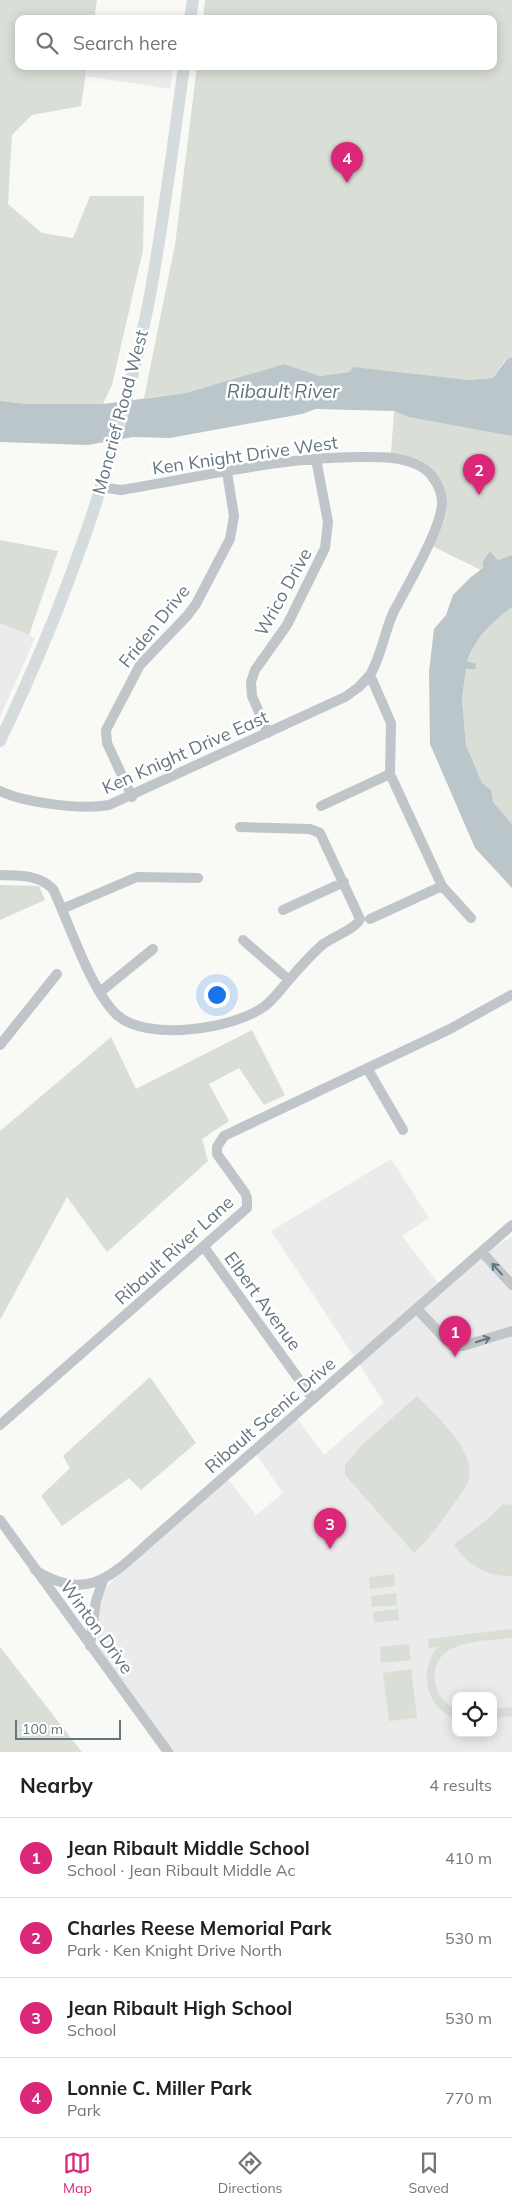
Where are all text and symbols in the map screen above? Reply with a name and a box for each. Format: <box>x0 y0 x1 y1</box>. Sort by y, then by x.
search box <box>15 15 497 70</box>
icon: search <box>33 29 61 57</box>
text: Search here <box>73 31 177 55</box>
pin: 4 <box>331 142 363 183</box>
street label: Moncrief Road West <box>87 327 153 497</box>
water label: Ribault River <box>227 379 340 403</box>
street label: Ken Knight Drive West <box>151 431 339 479</box>
pin: 2 <box>463 454 495 495</box>
street label: Wrico Drive <box>249 544 317 640</box>
street label: Friden Drive <box>114 580 194 672</box>
street label: Ken Knight Drive East <box>98 705 272 799</box>
your location <box>204 982 230 1008</box>
street label: Ribault River Lane <box>110 1191 238 1309</box>
street label: Elbert Avenue <box>220 1247 306 1355</box>
one-way arrow <box>491 1262 503 1275</box>
pin: 1 <box>439 1316 471 1357</box>
one-way arrow <box>475 1335 491 1344</box>
street label: Ribault Scenic Drive <box>200 1352 340 1478</box>
pin: 3 <box>314 1508 346 1549</box>
street label: Winton Drive <box>55 1576 139 1678</box>
map controls <box>452 1692 497 1737</box>
button: locate <box>452 1692 497 1737</box>
scale bar <box>15 1717 121 1740</box>
text: 100 m <box>22 1720 63 1738</box>
text: Nearby <box>20 1772 93 1798</box>
text: 4 results <box>429 1775 492 1795</box>
text: Jean Ribault Middle School <box>67 1836 310 1860</box>
text: 1 <box>31 1848 41 1868</box>
text: 410 m <box>445 1848 492 1868</box>
text: School · Jean Ribault Middle Ac <box>67 1860 295 1880</box>
text: Charles Reese Memorial Park <box>67 1916 331 1940</box>
text: 2 <box>31 1928 41 1948</box>
text: 530 m <box>445 1928 492 1948</box>
text: Park · Ken Knight Drive North <box>67 1940 282 1960</box>
text: Jean Ribault High School <box>67 1996 292 2020</box>
text: 3 <box>31 2008 41 2028</box>
text: 530 m <box>445 2008 492 2028</box>
text: School <box>67 2020 116 2040</box>
text: Lonnie C. Miller Park <box>67 2076 252 2100</box>
text: 4 <box>31 2088 41 2108</box>
text: 770 m <box>445 2088 492 2108</box>
text: Park <box>67 2100 101 2120</box>
tab: Map <box>63 2149 92 2197</box>
tab: Directions <box>218 2149 283 2197</box>
tab: Saved <box>409 2149 449 2197</box>

